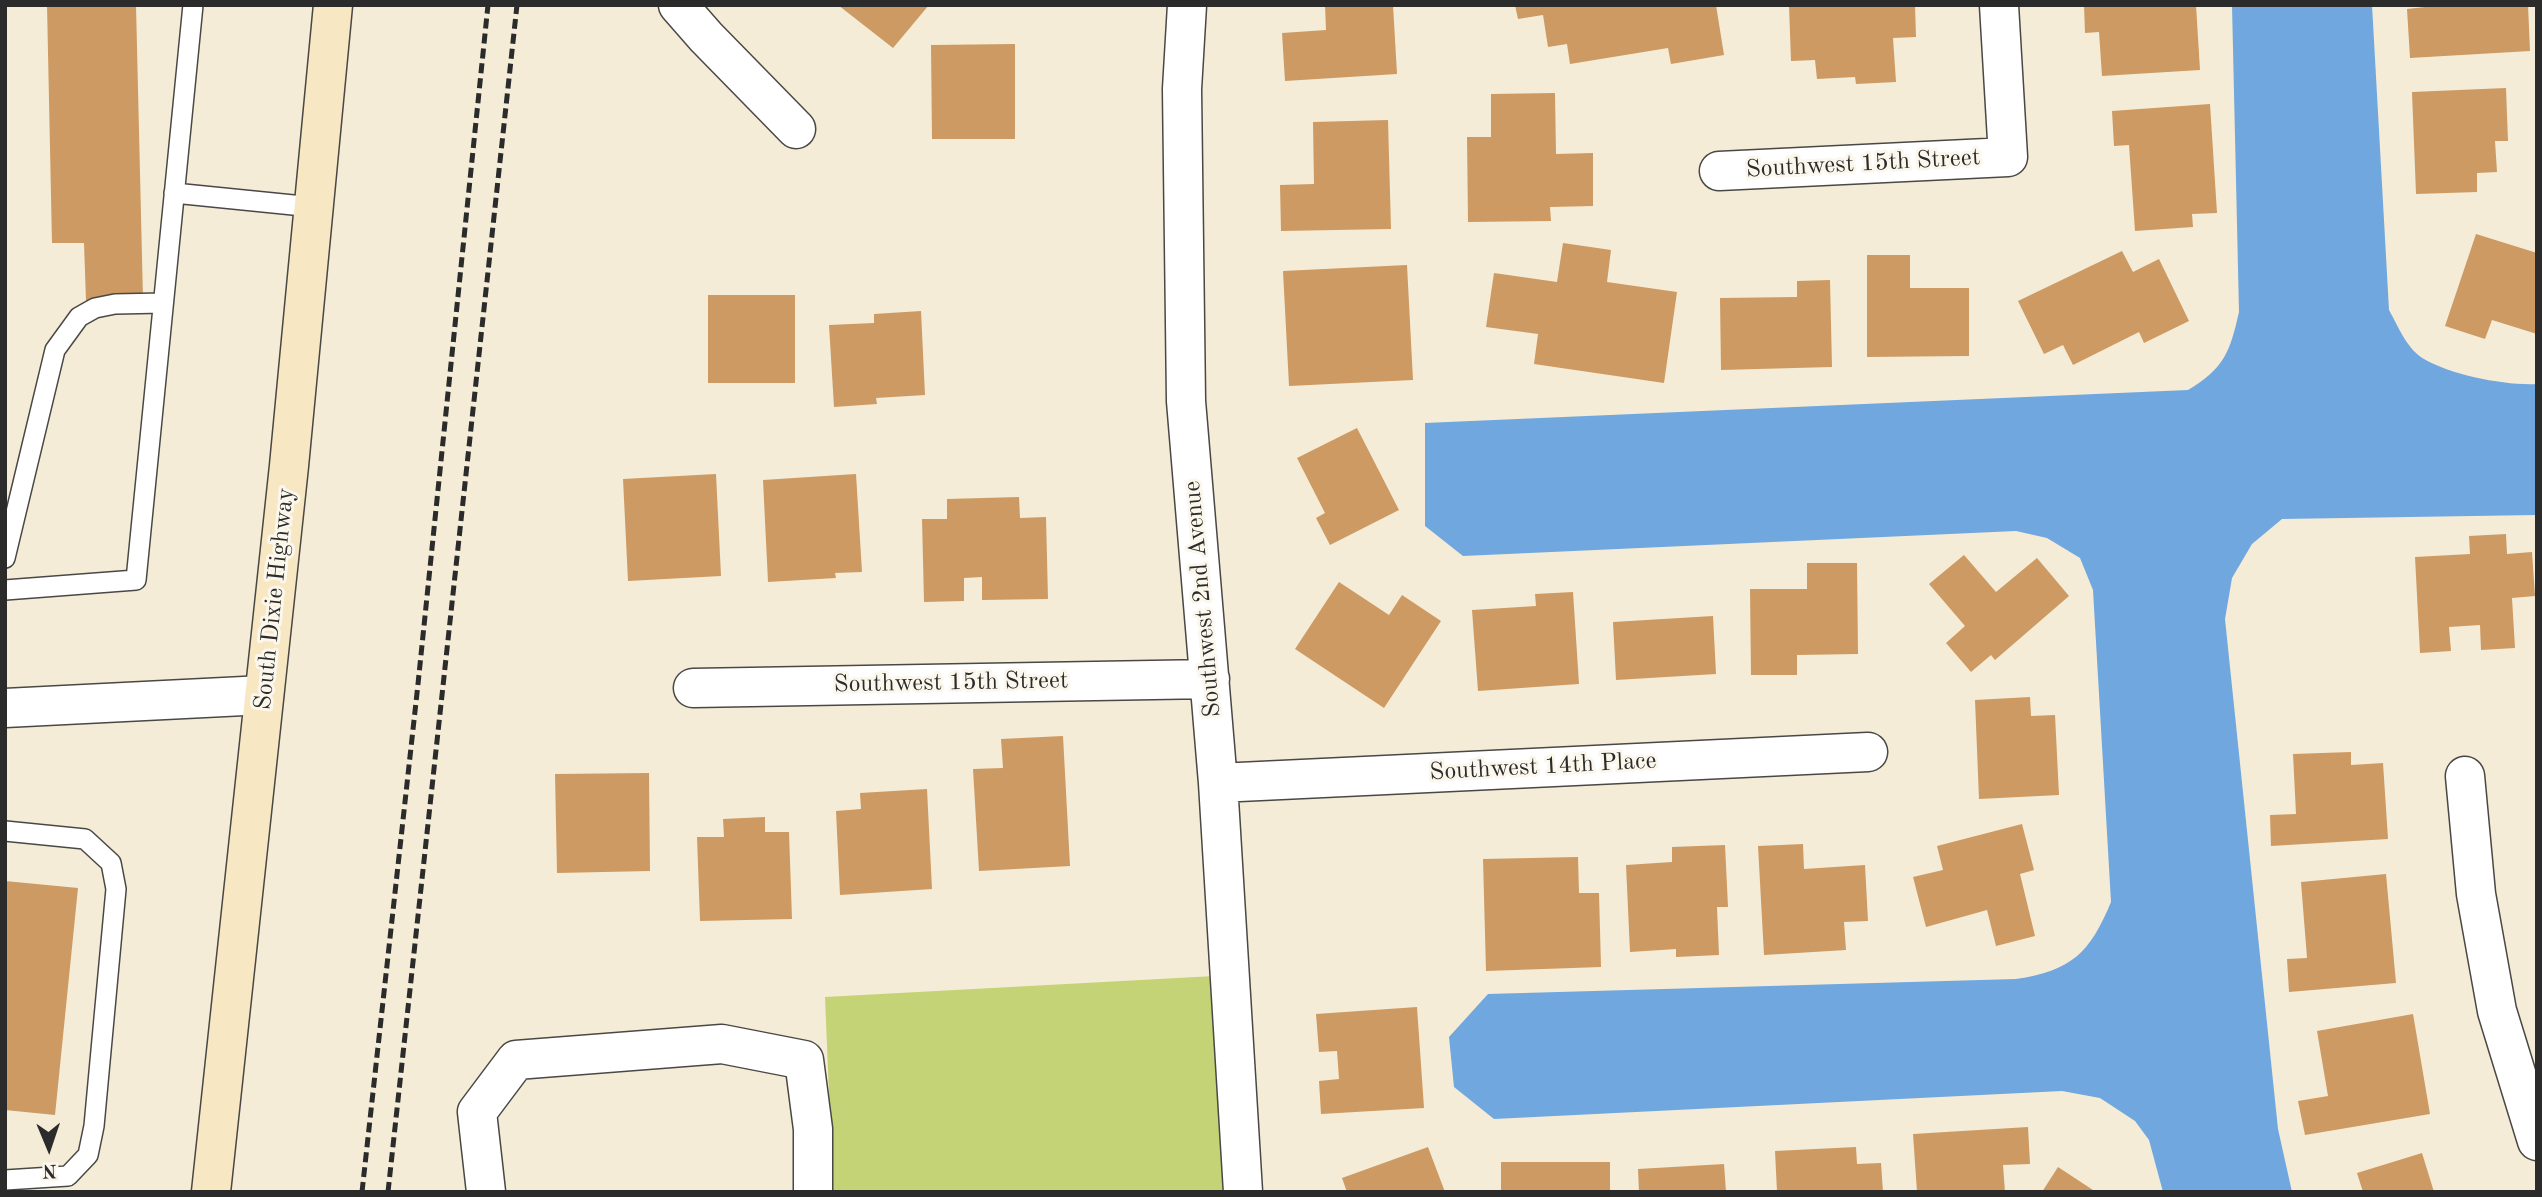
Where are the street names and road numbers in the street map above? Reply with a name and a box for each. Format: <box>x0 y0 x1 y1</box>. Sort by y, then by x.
street label: Southwest 15th Street <box>1745 143 1981 185</box>
street label: Southwest 2nd Avenue <box>1178 479 1228 719</box>
street label: South Dixie Highway <box>249 487 301 711</box>
street label: Southwest 15th Street <box>833 667 1069 699</box>
street label: Southwest 14th Place <box>1429 747 1657 787</box>

